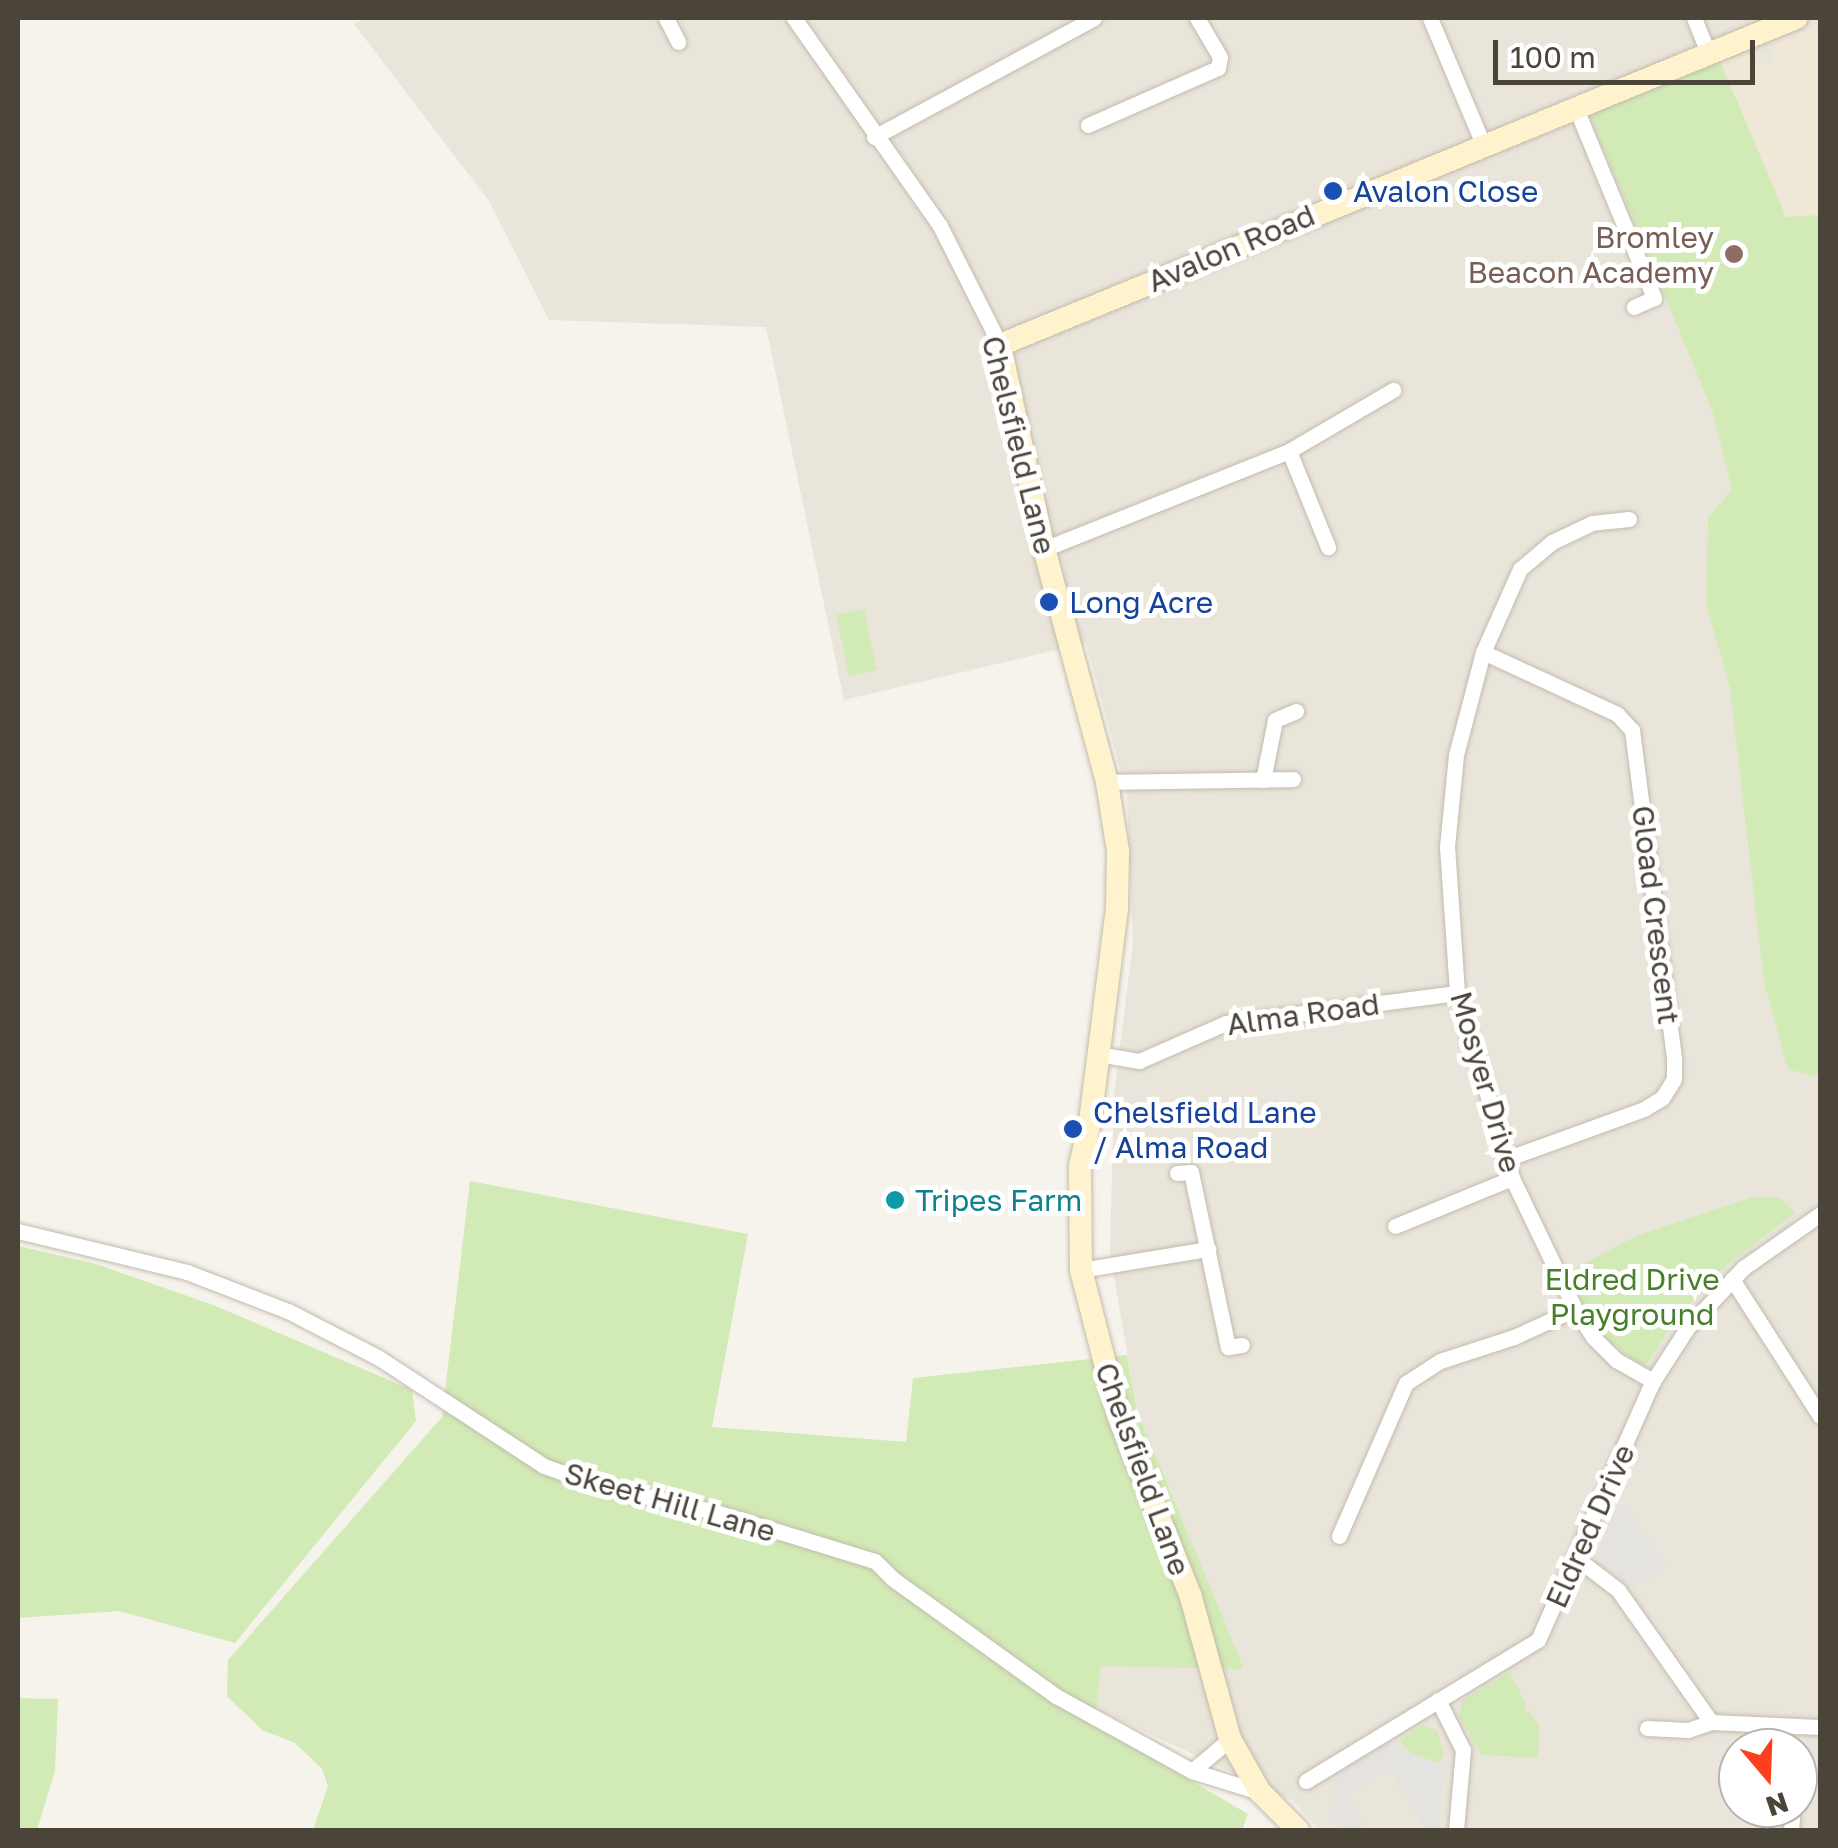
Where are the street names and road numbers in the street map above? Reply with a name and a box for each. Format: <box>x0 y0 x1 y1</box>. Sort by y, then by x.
street label: Avalon Road <box>1142 197 1320 299</box>
street label: Chelsfield Lane <box>974 332 1064 558</box>
street label: Gload Crescent <box>1625 803 1687 1027</box>
street label: Alma Road <box>1224 985 1382 1043</box>
street label: Mosyer Drive <box>1443 987 1529 1177</box>
street label: Chelsfield Lane <box>1088 1358 1198 1580</box>
street label: Eldred Drive <box>1538 1439 1642 1613</box>
street label: Skeet Hill Lane <box>560 1455 780 1549</box>

